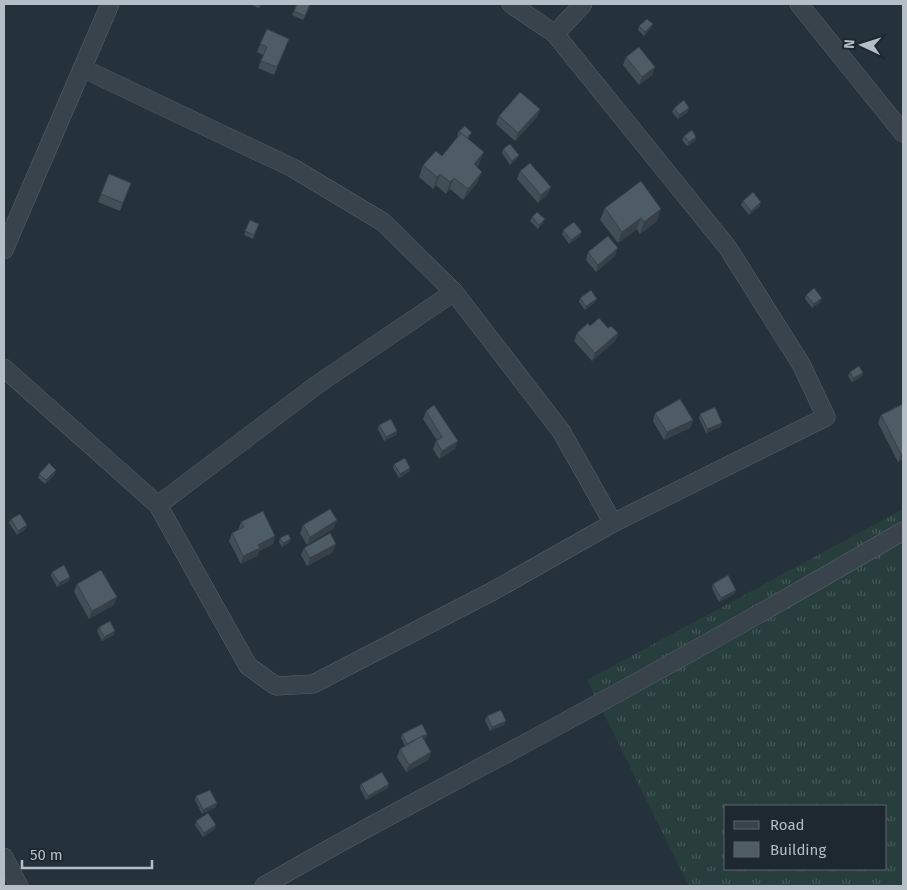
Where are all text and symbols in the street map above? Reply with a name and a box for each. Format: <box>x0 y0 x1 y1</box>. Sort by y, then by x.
north arrow <box>837 20 887 70</box>
text: N <box>841 39 858 49</box>
legend <box>724 805 887 870</box>
text: Road <box>770 816 805 834</box>
scale bar <box>22 838 152 870</box>
text: Building <box>770 841 826 859</box>
text: 50 m <box>30 846 63 864</box>

